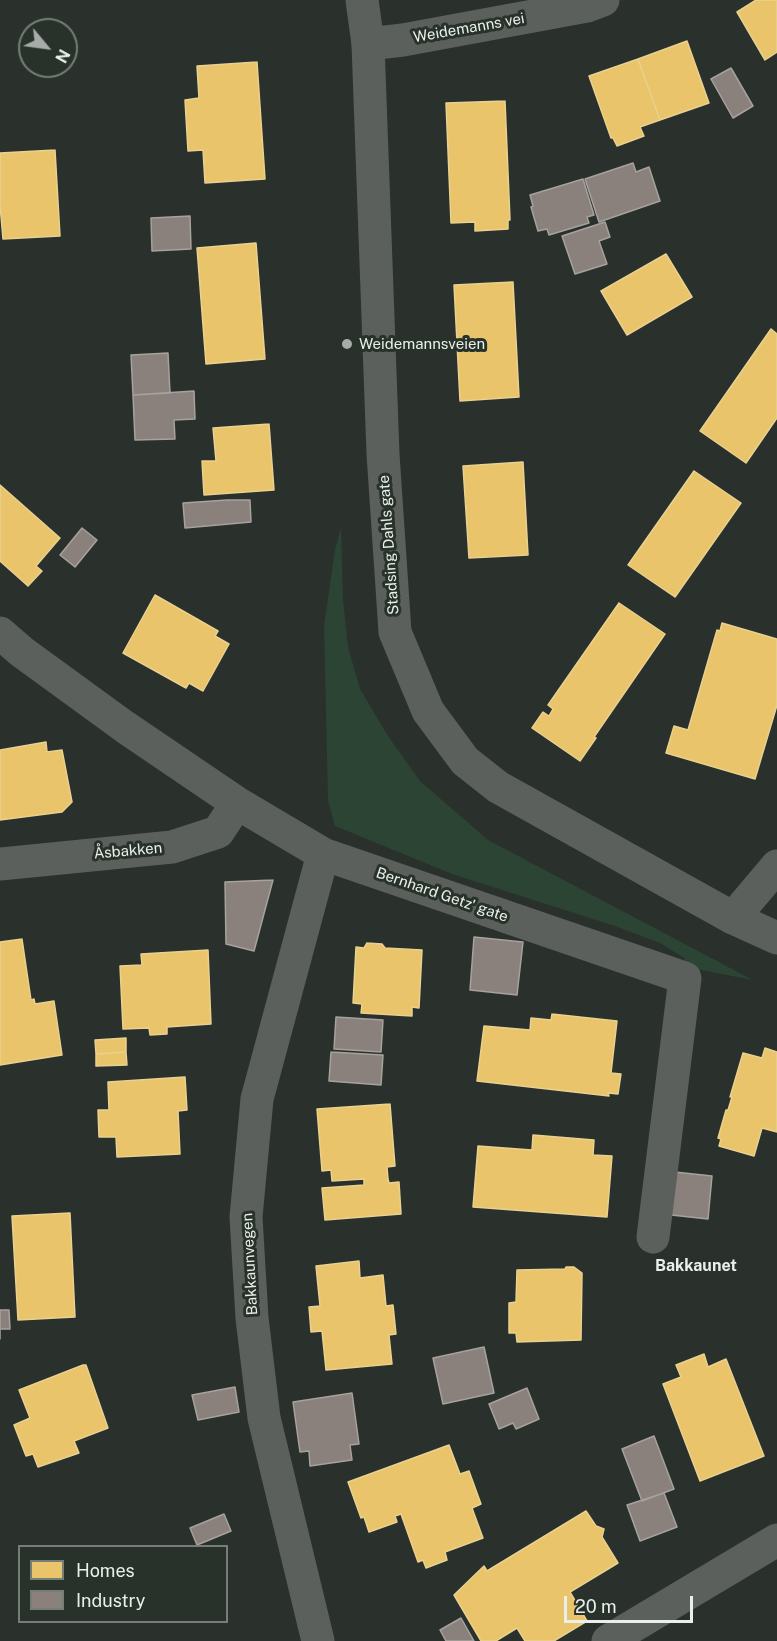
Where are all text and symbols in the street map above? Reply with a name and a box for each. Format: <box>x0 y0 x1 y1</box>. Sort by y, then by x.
street label: Weidemanns vei <box>412 9 526 47</box>
north arrow <box>18 18 78 78</box>
text: N <box>51 46 74 66</box>
place label: Weidemannsveien <box>359 335 485 353</box>
marker: Weidemannsveien <box>340 337 354 351</box>
street label: Stadsing Dahls gate <box>375 475 403 615</box>
street label: Åsbakken <box>93 839 163 863</box>
street label: Bernhard Getz' gate <box>373 864 511 926</box>
street label: Bakkaunvegen <box>238 1212 262 1316</box>
district label: Bakkaunet <box>655 1256 737 1276</box>
legend <box>18 1545 228 1623</box>
text: Homes <box>76 1560 135 1581</box>
scale bar <box>567 1584 696 1622</box>
text: Industry <box>76 1590 145 1611</box>
text: 20 m <box>575 1596 617 1617</box>

